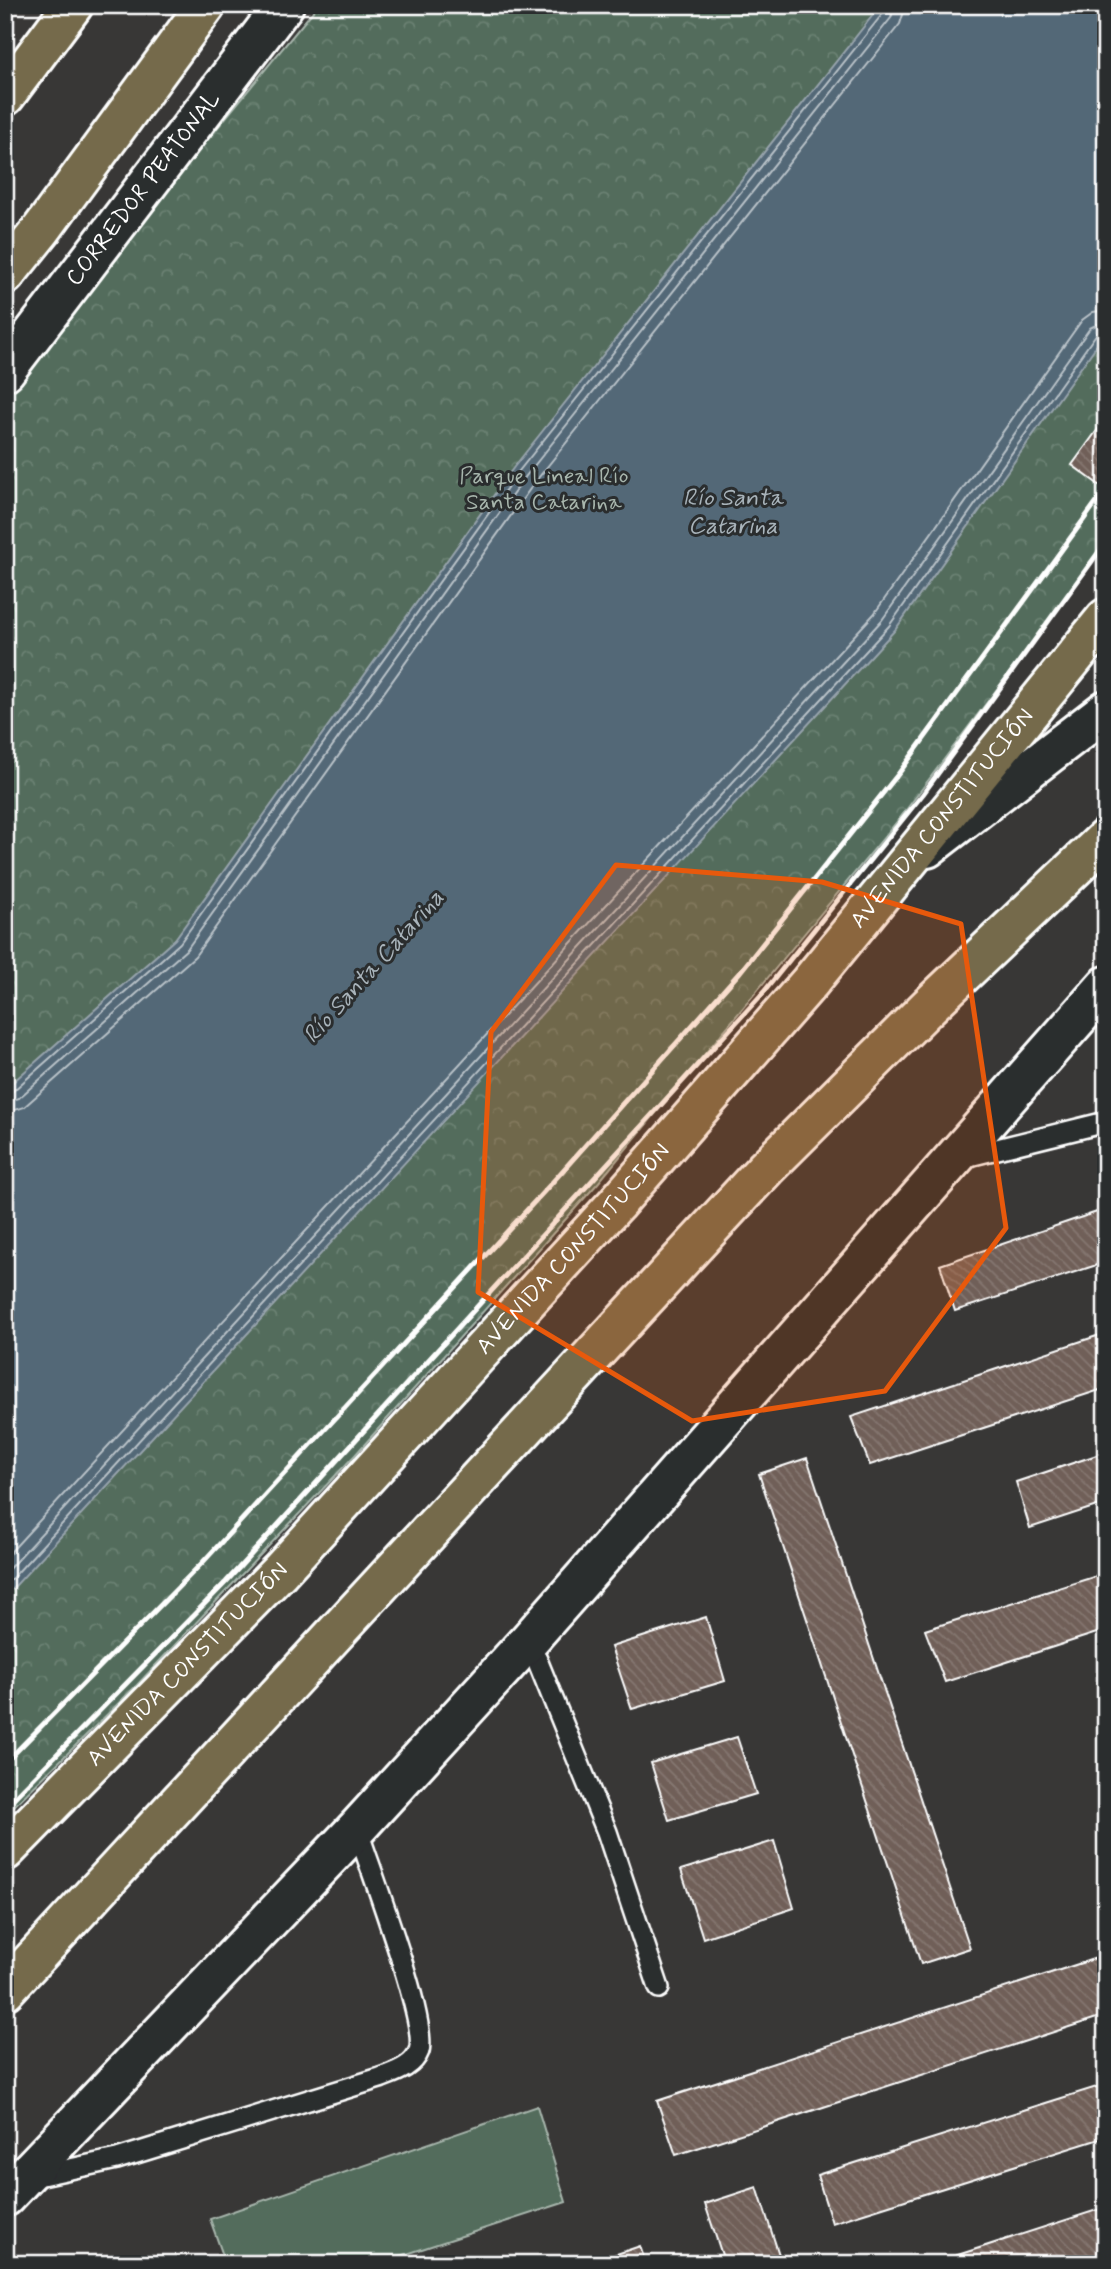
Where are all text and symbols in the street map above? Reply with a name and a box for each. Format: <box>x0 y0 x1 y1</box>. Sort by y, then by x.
street label: CORREDOR PEATONAL <box>60 85 228 292</box>
park label: Parque Lineal Río Santa Catarina <box>459 462 629 518</box>
water label: Río Santa Catarina <box>683 483 785 542</box>
street label: AVENIDA CONSTITUCIÓN <box>844 703 1041 935</box>
water label: Río Santa Catarina <box>297 883 451 1051</box>
street label: AVENIDA CONSTITUCIÓN <box>470 1137 677 1361</box>
street label: AVENIDA CONSTITUCIÓN <box>81 1556 295 1774</box>

